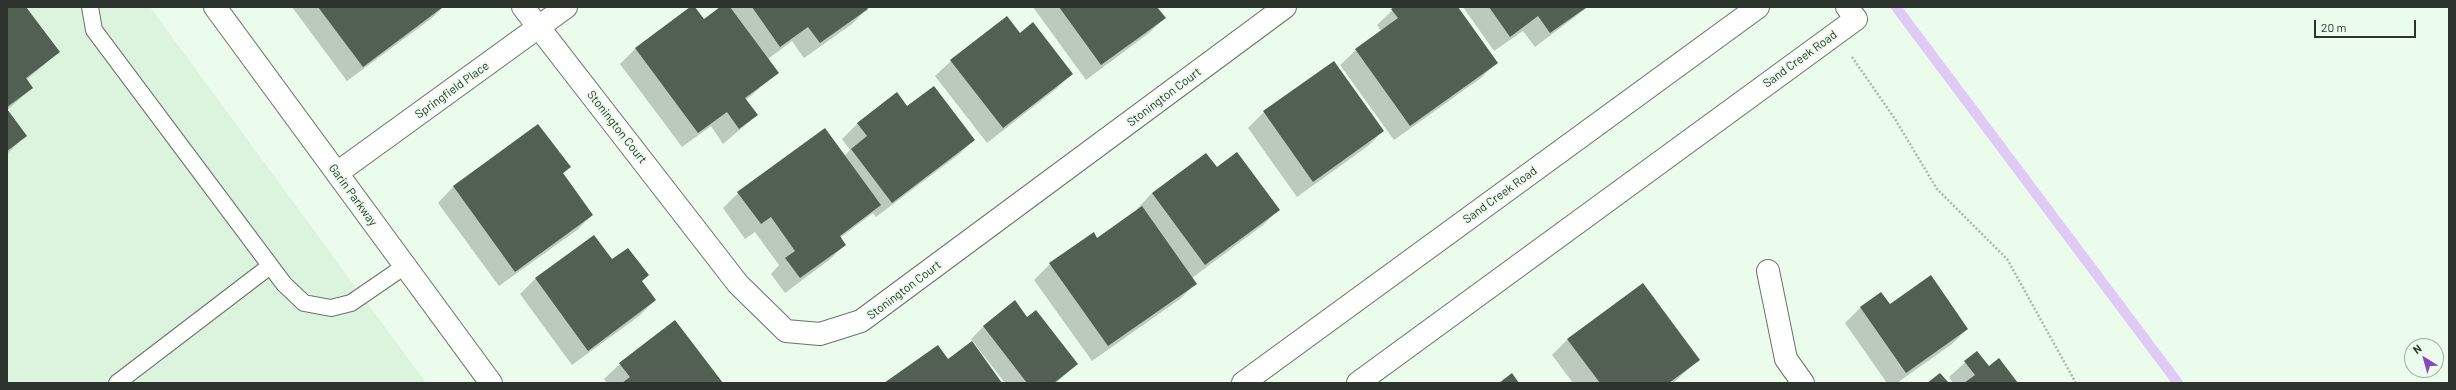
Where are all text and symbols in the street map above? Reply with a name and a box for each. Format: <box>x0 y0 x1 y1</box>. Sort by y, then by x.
scale bar <box>2316 12 2418 38</box>
text: 20 m <box>2321 20 2347 34</box>
street label: Sand Creek Road <box>1760 27 1840 91</box>
street label: Springfield Place <box>412 58 492 122</box>
street label: Stonington Court <box>1124 65 1204 129</box>
street label: Stonington Court <box>584 88 650 166</box>
street label: Garin Parkway <box>326 161 380 229</box>
street label: Sand Creek Road <box>1460 163 1540 227</box>
street label: Stonington Court <box>864 258 944 322</box>
north arrow <box>2404 338 2444 378</box>
text: N <box>2410 341 2424 356</box>

